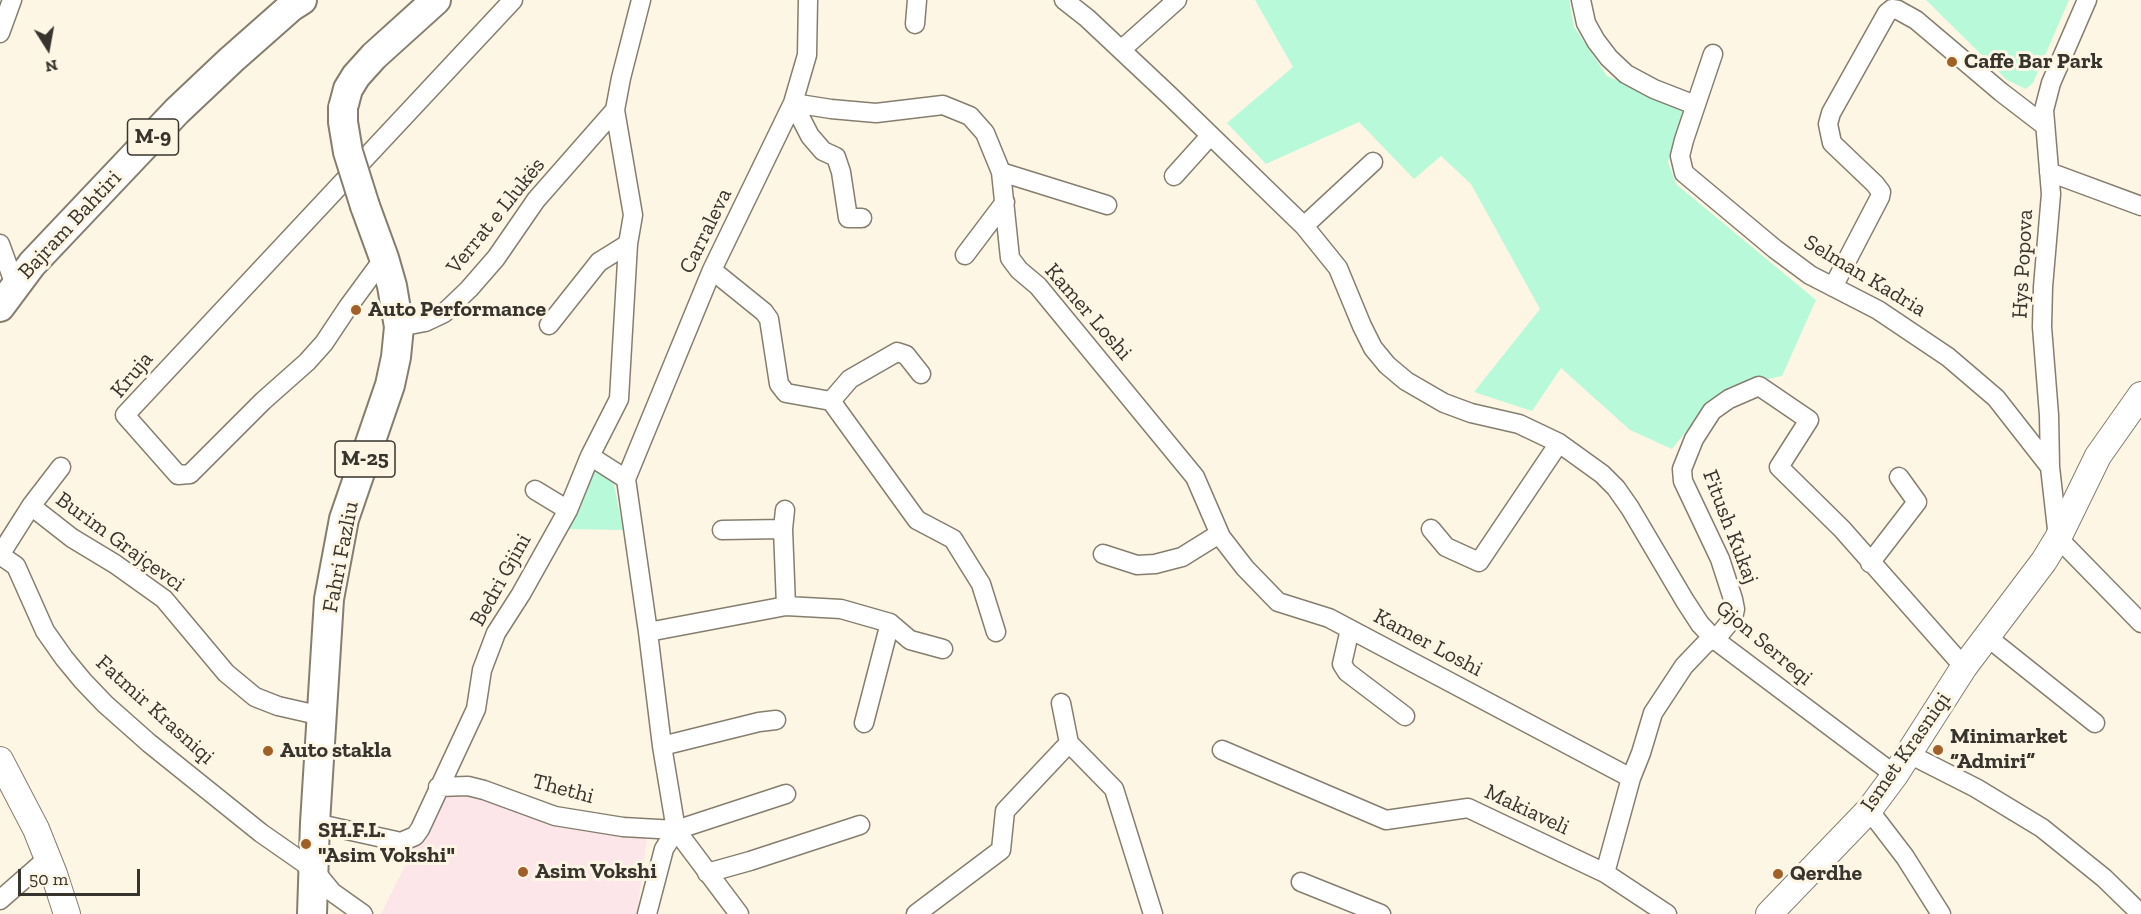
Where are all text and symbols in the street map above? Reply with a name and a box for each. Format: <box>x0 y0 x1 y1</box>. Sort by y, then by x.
north arrow <box>18 18 78 78</box>
place label: Caffe Bar Park <box>1964 49 2103 75</box>
marker: Caffe Bar Park <box>1945 55 1959 69</box>
text: N <box>44 56 59 77</box>
road number: M-9 <box>128 119 178 155</box>
street label: Verrat e Llukës <box>441 153 551 279</box>
street label: Bajram Bahtiri <box>13 165 127 285</box>
street label: Carraleva <box>674 184 738 278</box>
street label: Hys Popova <box>2007 209 2039 319</box>
street label: Selman Kadria <box>1799 229 1931 323</box>
street label: Kamer Loshi <box>1039 258 1137 366</box>
place label: Auto Performance <box>368 297 546 323</box>
marker: Auto Performance <box>349 303 363 317</box>
street label: Kruja <box>105 347 159 403</box>
road number: M-25 <box>335 441 395 477</box>
street label: Fitush Kukaj <box>1696 466 1764 588</box>
street label: Burim Grajçevci <box>50 486 190 598</box>
street label: Fahri Fazliu <box>317 499 365 615</box>
street label: Bedri Gjini <box>465 529 537 631</box>
street label: Gjon Serreqi <box>1710 595 1818 691</box>
street label: Kamer Loshi <box>1369 603 1487 683</box>
street label: Fatmir Krasniqi <box>90 650 220 770</box>
street label: Ismet Krasniqi <box>1855 687 1957 817</box>
place label: Minimarket “Admiri” <box>1950 724 2067 776</box>
place label: Auto stakla <box>280 738 392 764</box>
marker: Minimarket “Admiri” <box>1931 743 1945 757</box>
marker: Auto stakla <box>261 744 275 758</box>
street label: Thethi <box>529 768 597 810</box>
street label: Makiaveli <box>1480 779 1574 841</box>
place label: SH.F.L. "Asim Vokshi" <box>318 818 455 870</box>
marker: SH.F.L. "Asim Vokshi" <box>299 837 313 851</box>
scale bar <box>21 857 142 895</box>
place label: Asim Vokshi <box>535 859 657 885</box>
place label: Qerdhe <box>1790 861 1862 887</box>
marker: Asim Vokshi <box>516 865 530 879</box>
marker: Qerdhe <box>1771 867 1785 881</box>
text: 50 m <box>29 868 68 890</box>

